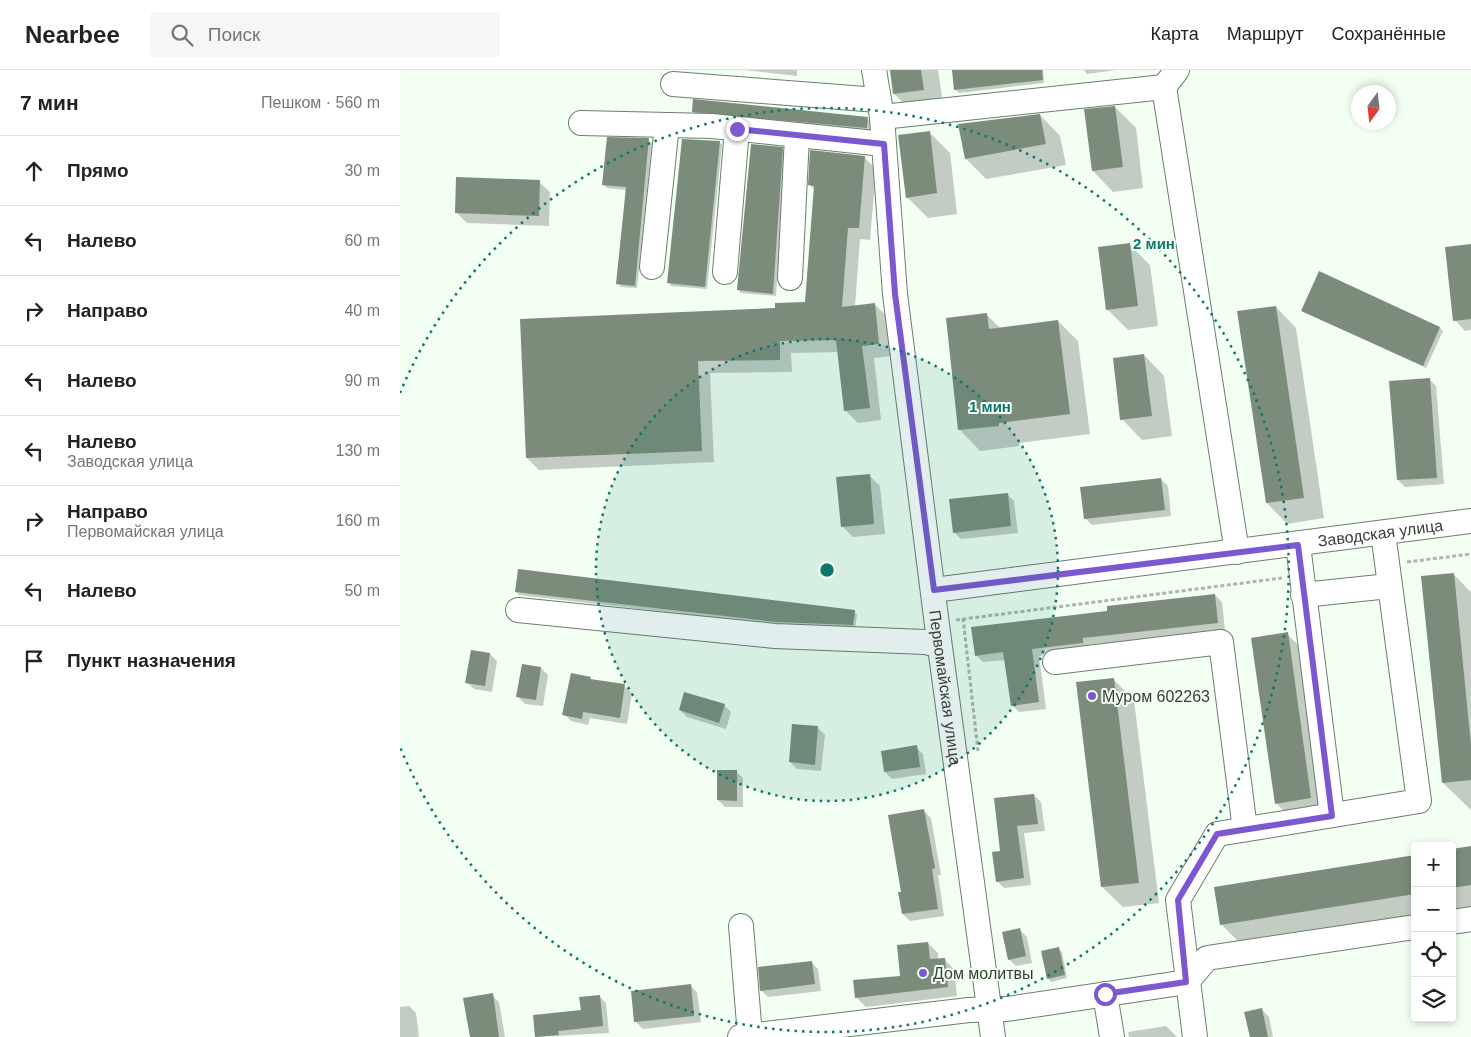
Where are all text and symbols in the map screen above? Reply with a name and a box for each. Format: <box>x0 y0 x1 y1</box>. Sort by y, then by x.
search box <box>150 12 500 57</box>
text: Nearbee <box>25 21 120 48</box>
icon: search <box>168 21 196 49</box>
text: Поиск <box>208 24 260 45</box>
text: Карта <box>1151 24 1199 44</box>
text: Маршрут <box>1227 24 1303 44</box>
text: Сохранённые <box>1331 24 1446 44</box>
north arrow <box>1351 85 1396 130</box>
text: 7 мин <box>20 91 79 114</box>
text: Пешком · 560 m <box>261 94 380 111</box>
route end <box>726 118 749 141</box>
icon: ahead <box>20 157 48 185</box>
text: Прямо <box>67 160 129 181</box>
text: 30 m <box>344 162 380 179</box>
icon: left <box>20 227 48 255</box>
text: Налево <box>67 230 137 251</box>
text: 60 m <box>344 232 380 249</box>
text: 2 мин <box>1133 235 1175 252</box>
icon: right <box>20 297 48 325</box>
text: Направо <box>67 300 148 321</box>
text: 40 m <box>344 302 380 319</box>
icon: left <box>20 367 48 395</box>
text: Налево <box>67 370 137 391</box>
text: 90 m <box>344 372 380 389</box>
text: 1 мин <box>969 398 1011 415</box>
text: Налево <box>67 431 137 452</box>
icon: left <box>20 437 48 465</box>
text: 130 m <box>336 442 380 459</box>
text: Заводская улица <box>67 453 193 470</box>
text: Направо <box>67 501 148 522</box>
icon: right <box>20 507 48 535</box>
text: 160 m <box>336 512 380 529</box>
street label: Заводская улица <box>1317 517 1444 550</box>
text: Первомайская улица <box>67 523 224 540</box>
centre of rings <box>818 561 836 579</box>
icon: left <box>20 577 48 605</box>
text: Налево <box>67 580 137 601</box>
text: 50 m <box>344 582 380 599</box>
street label: Первомайская улица <box>926 609 964 767</box>
icon: arrive <box>20 647 48 675</box>
text: Пункт назначения <box>67 650 236 671</box>
place label: Муром 602263 <box>1102 688 1210 705</box>
marker: Муром 602263 <box>1086 690 1098 702</box>
map controls <box>1411 842 1456 1022</box>
button: + <box>1411 842 1456 887</box>
button: − <box>1411 887 1456 932</box>
button: locate <box>1411 932 1456 977</box>
place label: Дом молитвы <box>933 965 1034 982</box>
marker: Дом молитвы <box>917 967 929 979</box>
button: layers <box>1411 977 1456 1022</box>
route start <box>1094 983 1117 1006</box>

